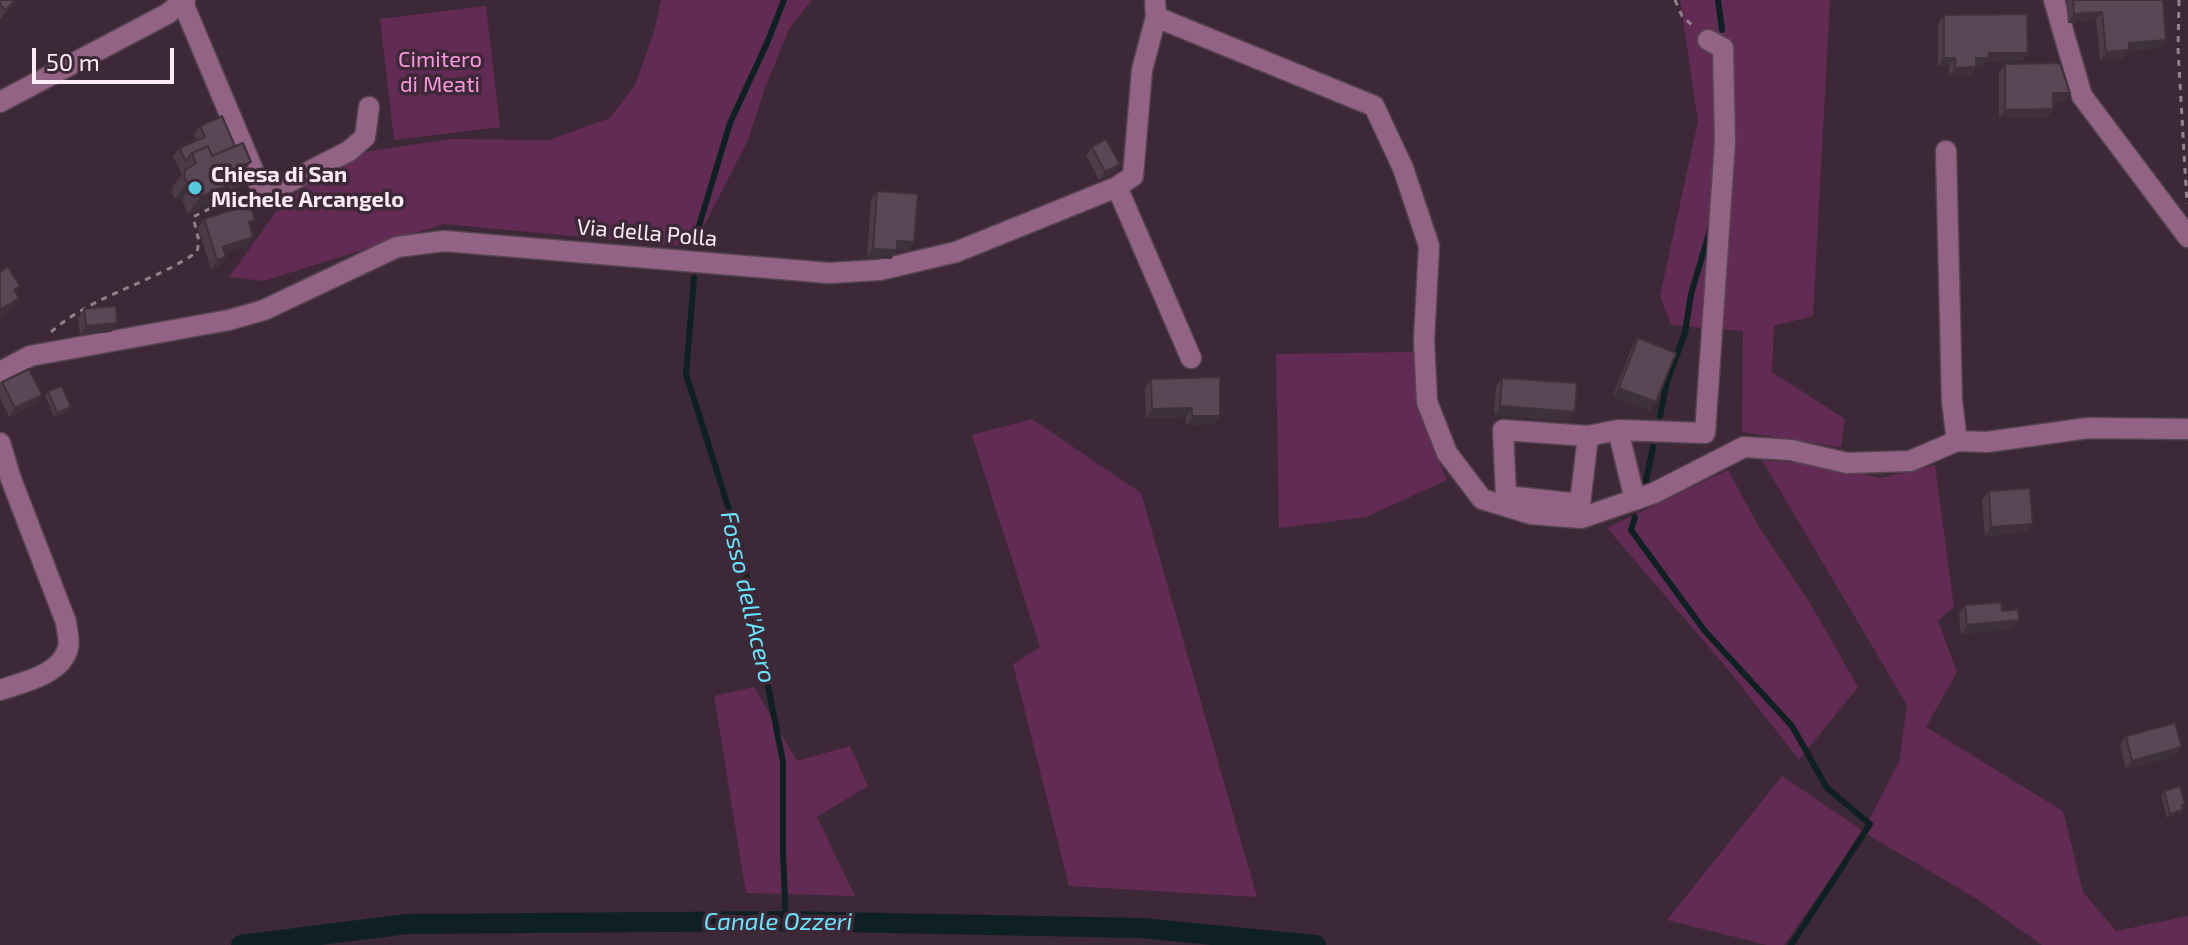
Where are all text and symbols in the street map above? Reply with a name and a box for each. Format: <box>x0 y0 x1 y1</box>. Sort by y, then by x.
scale bar <box>36 32 178 82</box>
text: 50 m <box>46 47 100 76</box>
park label: Cimitero di Meati <box>398 47 482 98</box>
place label: Chiesa di San Michele Arcangelo <box>211 162 404 214</box>
marker: Chiesa di San Michele Arcangelo <box>186 179 204 197</box>
street label: Via della Polla <box>576 214 718 252</box>
water label: Fosso dell'Acero <box>714 508 782 686</box>
water label: Canale Ozzeri <box>704 908 852 936</box>

